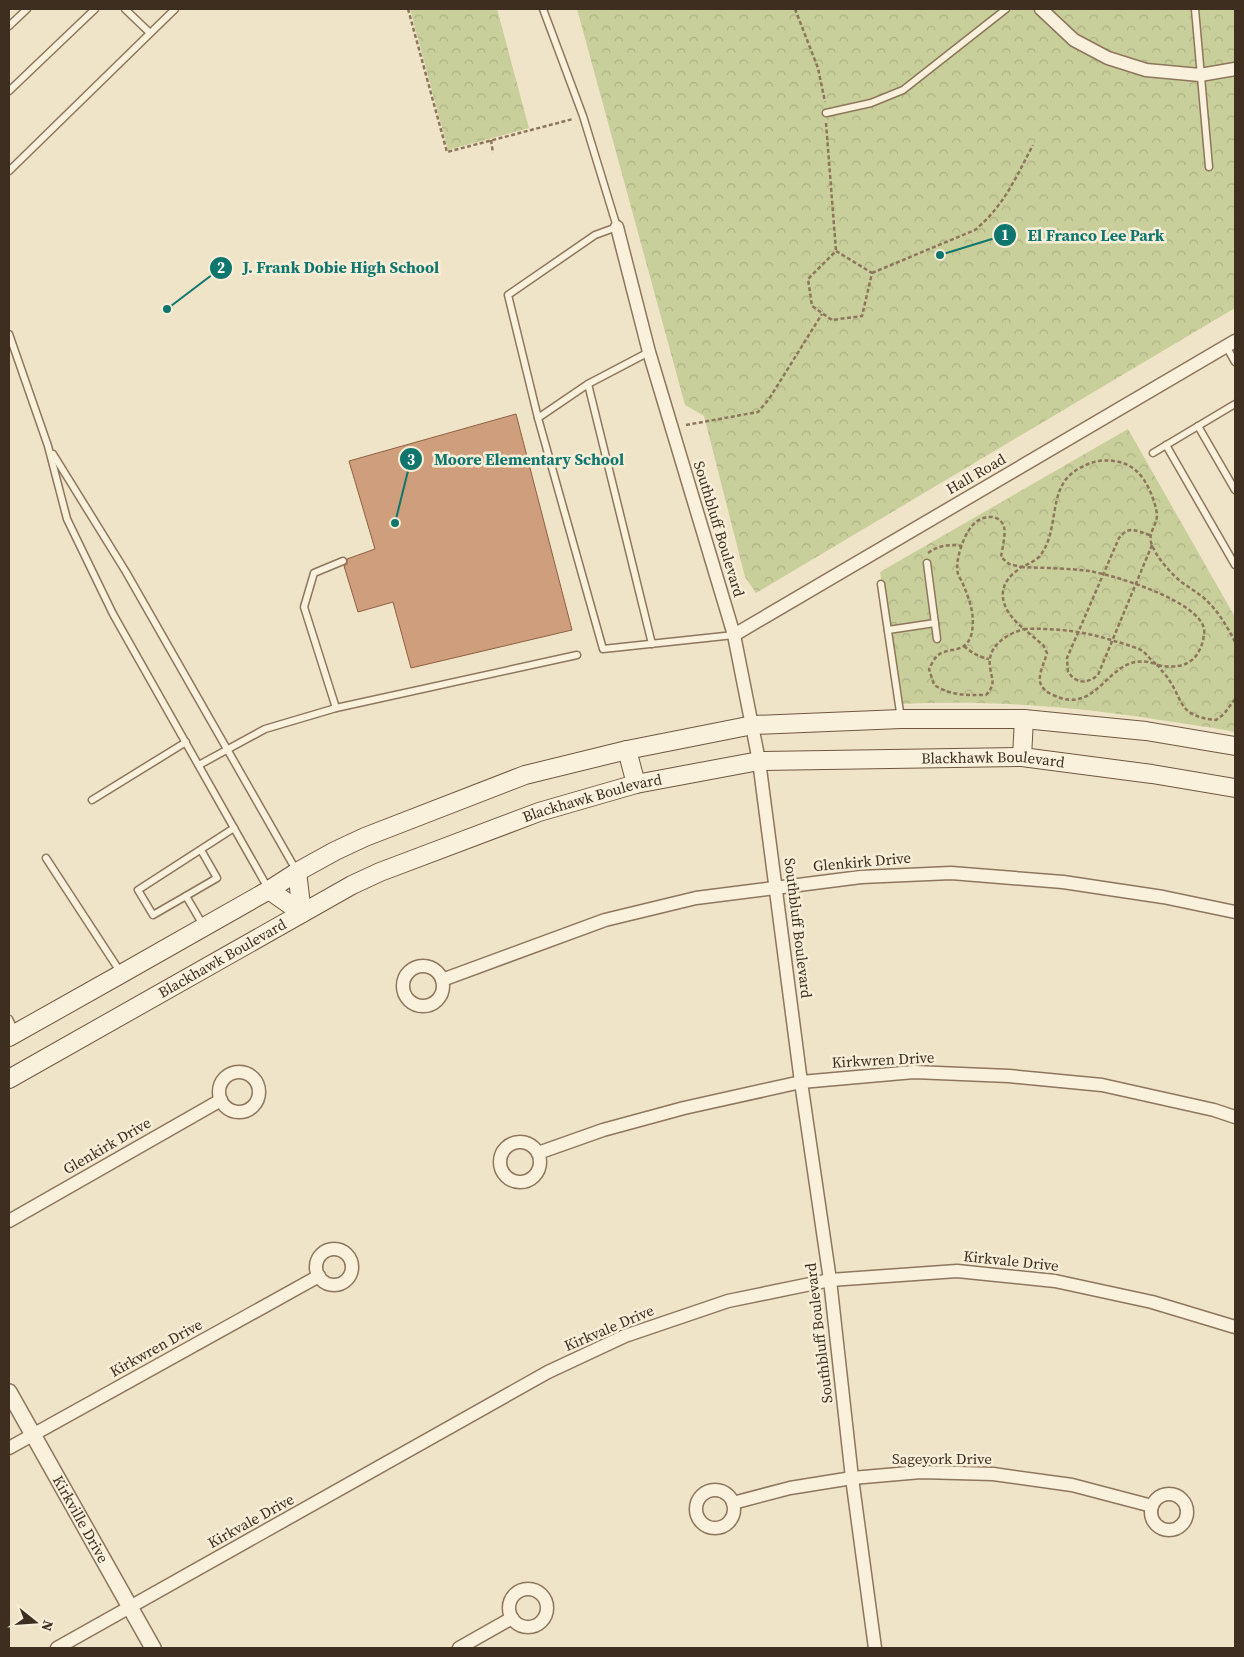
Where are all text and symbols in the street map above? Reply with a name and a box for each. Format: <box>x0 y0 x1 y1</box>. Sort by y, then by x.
callout: El Franco Lee Park <box>993 219 1174 250</box>
text: 1 <box>1001 224 1009 245</box>
text: El Franco Lee Park <box>1028 224 1165 246</box>
callout: J. Frank Dobie High School <box>208 252 449 283</box>
text: J. Frank Dobie High School <box>242 256 439 278</box>
text: 2 <box>217 257 225 278</box>
callout: Moore Elementary School <box>399 444 634 475</box>
text: Moore Elementary School <box>434 448 624 470</box>
street label: Hall Road <box>942 448 1010 499</box>
text: 3 <box>407 449 415 470</box>
street label: Southbluff Boulevard <box>689 458 750 600</box>
street label: Blackhawk Boulevard <box>921 746 1066 773</box>
street label: Blackhawk Boulevard <box>519 768 664 827</box>
street label: Glenkirk Drive <box>812 847 912 876</box>
street label: Southbluff Boulevard <box>779 857 818 1000</box>
street label: Blackhawk Boulevard <box>154 913 290 1002</box>
street label: Kirkwren Drive <box>831 1046 935 1073</box>
street label: Glenkirk Drive <box>59 1112 155 1179</box>
street label: Kirkvale Drive <box>962 1245 1060 1276</box>
street label: Southbluff Boulevard <box>799 1261 838 1404</box>
street label: Kirkvale Drive <box>561 1299 657 1356</box>
street label: Kirkwren Drive <box>106 1313 206 1382</box>
street label: Sageyork Drive <box>892 1448 992 1469</box>
street label: Kirkville Drive <box>48 1471 114 1567</box>
street label: Kirkvale Drive <box>204 1488 298 1553</box>
north arrow <box>10 1597 60 1647</box>
text: N <box>36 1618 58 1634</box>

